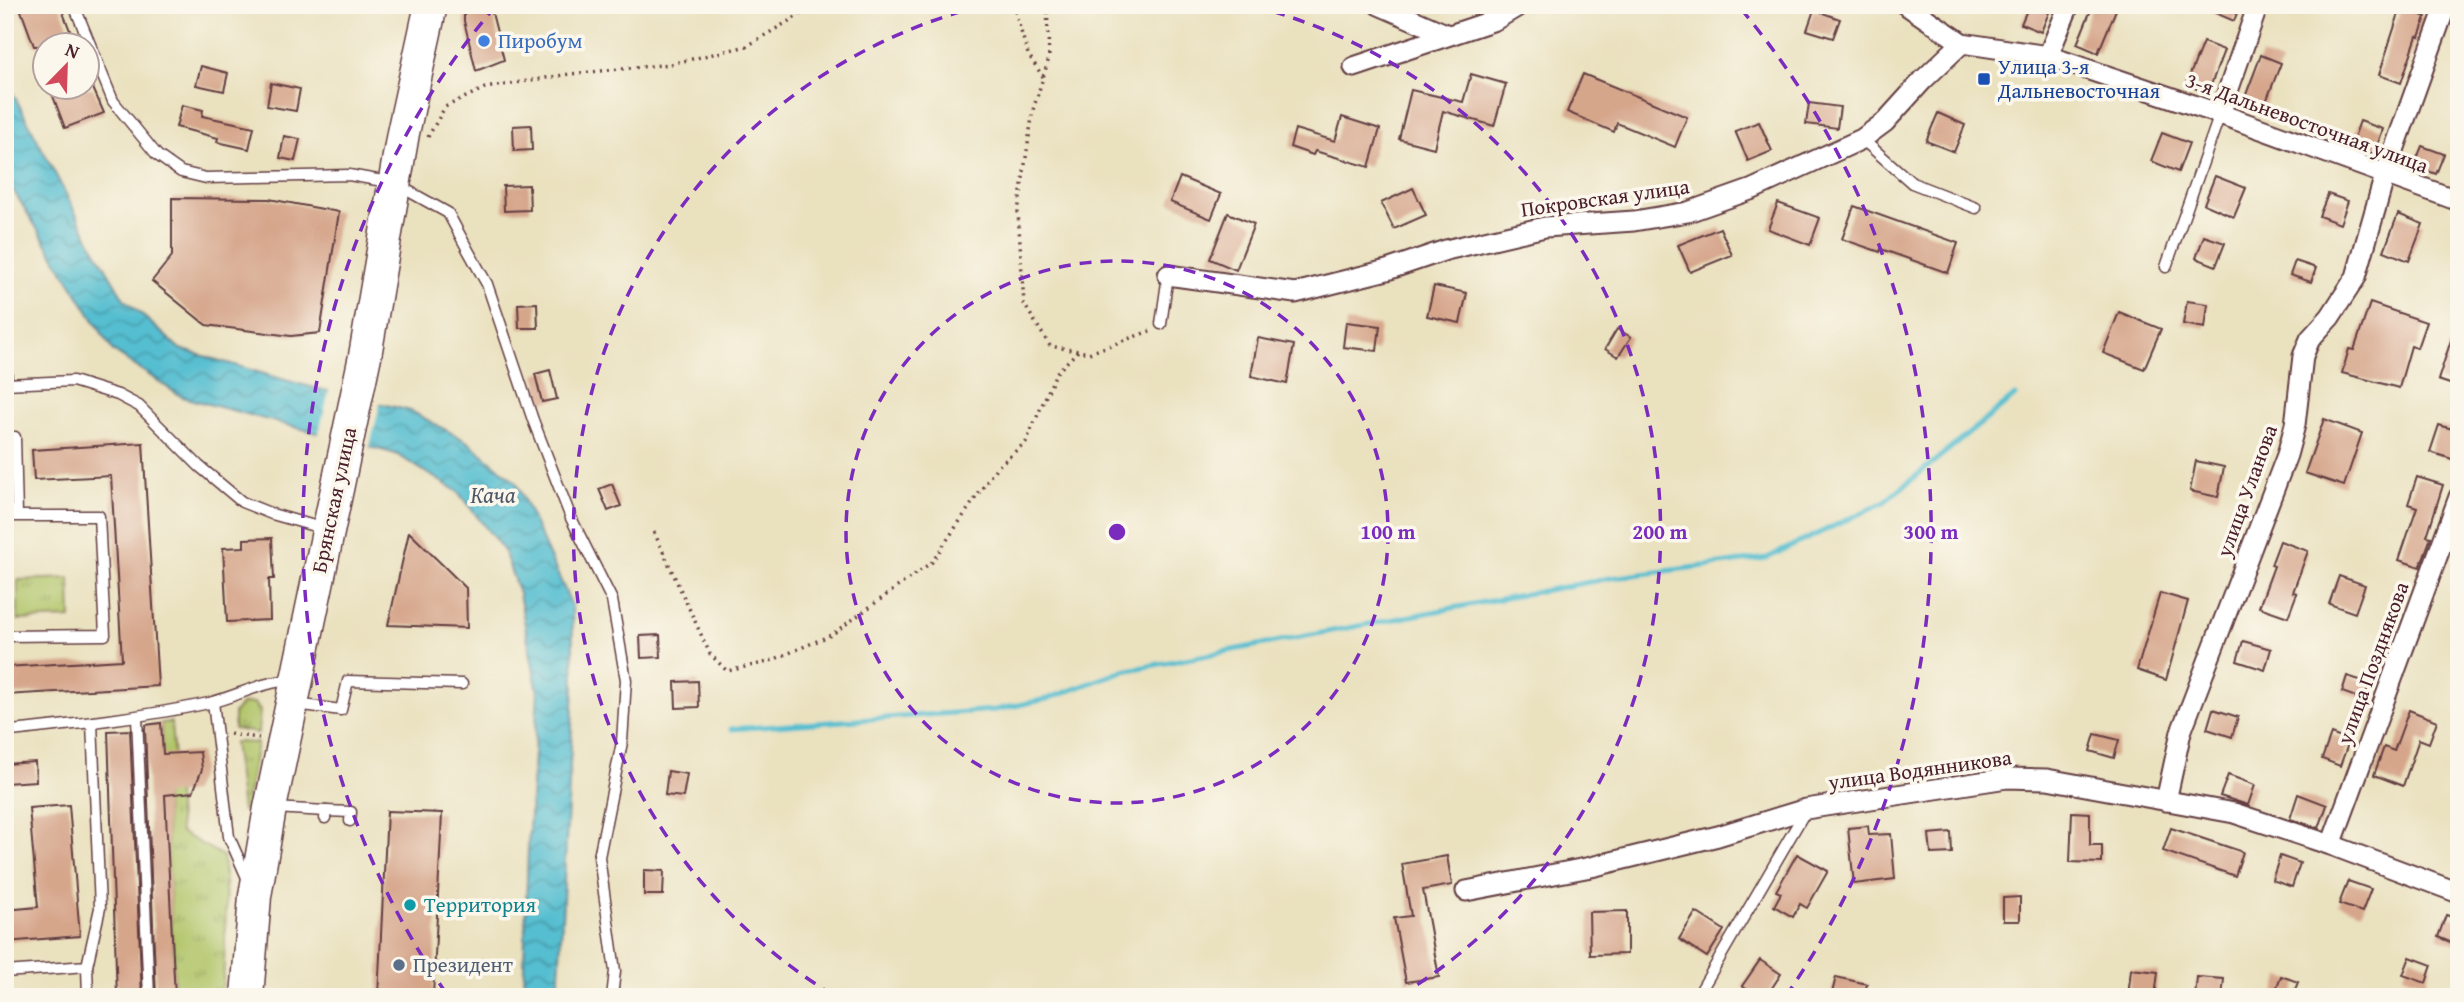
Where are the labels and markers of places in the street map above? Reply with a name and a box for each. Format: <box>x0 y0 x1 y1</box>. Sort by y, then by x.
place label: Пиробум <box>498 25 583 56</box>
marker: Пиробум <box>476 33 492 49</box>
place label: Улица 3-я Дальневосточная <box>1997 51 2160 106</box>
marker: Улица 3-я Дальневосточная <box>1976 71 1992 87</box>
centre of rings <box>1105 520 1129 544</box>
place label: Территория <box>424 889 536 920</box>
marker: Территория <box>402 897 418 913</box>
place label: Президент <box>413 949 513 980</box>
marker: Президент <box>391 957 407 973</box>

